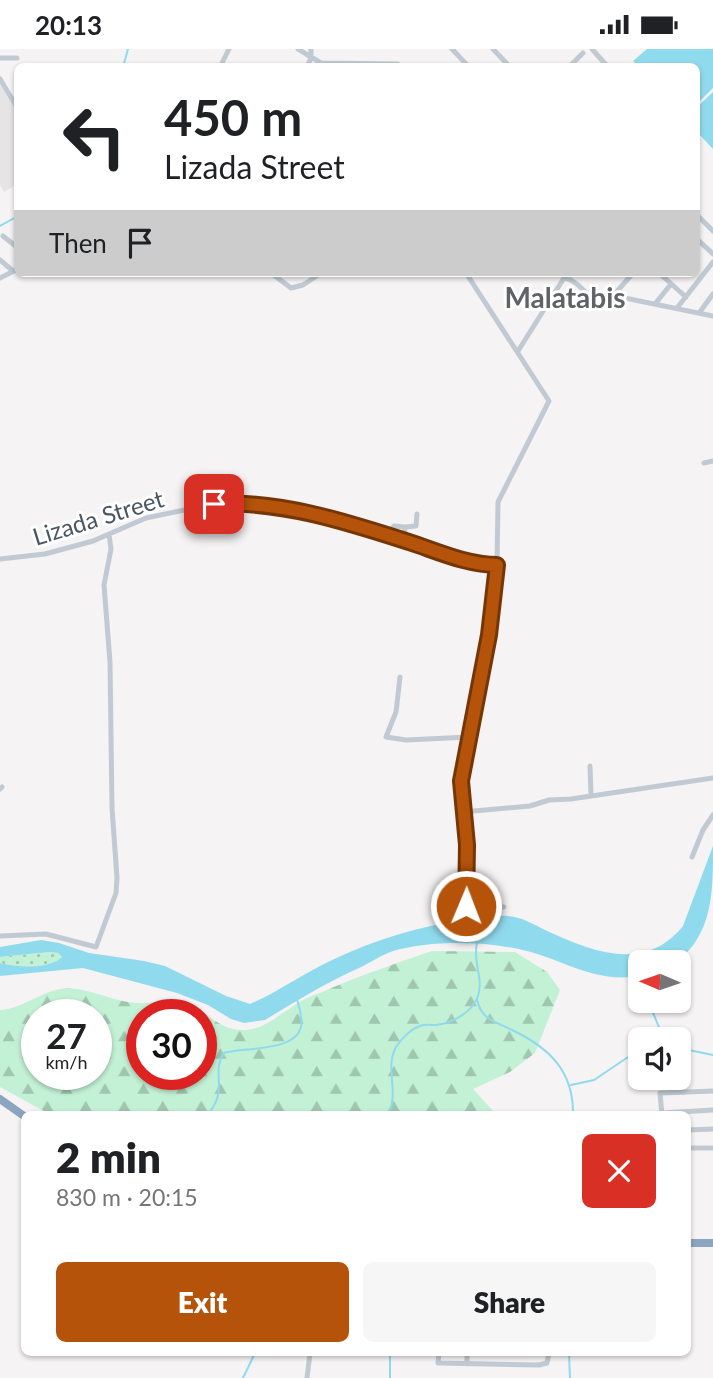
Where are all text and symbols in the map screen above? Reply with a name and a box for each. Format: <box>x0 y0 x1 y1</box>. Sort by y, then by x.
text: 20:13 <box>35 9 102 41</box>
text: 450 m <box>164 88 302 146</box>
icon: left <box>49 91 140 182</box>
text: Lizada Street <box>164 147 345 186</box>
icon: arrive <box>121 224 159 262</box>
text: Then <box>49 227 107 259</box>
district label: Malatabis <box>504 280 626 314</box>
pin <box>184 474 244 534</box>
street label: Lizada Street <box>29 483 167 551</box>
icon: arrive <box>195 485 233 523</box>
position arrow <box>429 869 503 943</box>
north arrow <box>628 950 691 1013</box>
map controls <box>628 950 691 1090</box>
speed limit sign: 30 <box>126 999 217 1090</box>
text: 27 <box>46 1014 87 1056</box>
button: sound <box>628 1027 691 1090</box>
text: km/h <box>45 1051 88 1073</box>
text: 2 min <box>56 1132 161 1182</box>
button: close <box>582 1134 656 1208</box>
text: 830 m · 20:15 <box>56 1183 198 1211</box>
button: Exit <box>56 1262 349 1342</box>
button: Share <box>363 1262 656 1342</box>

